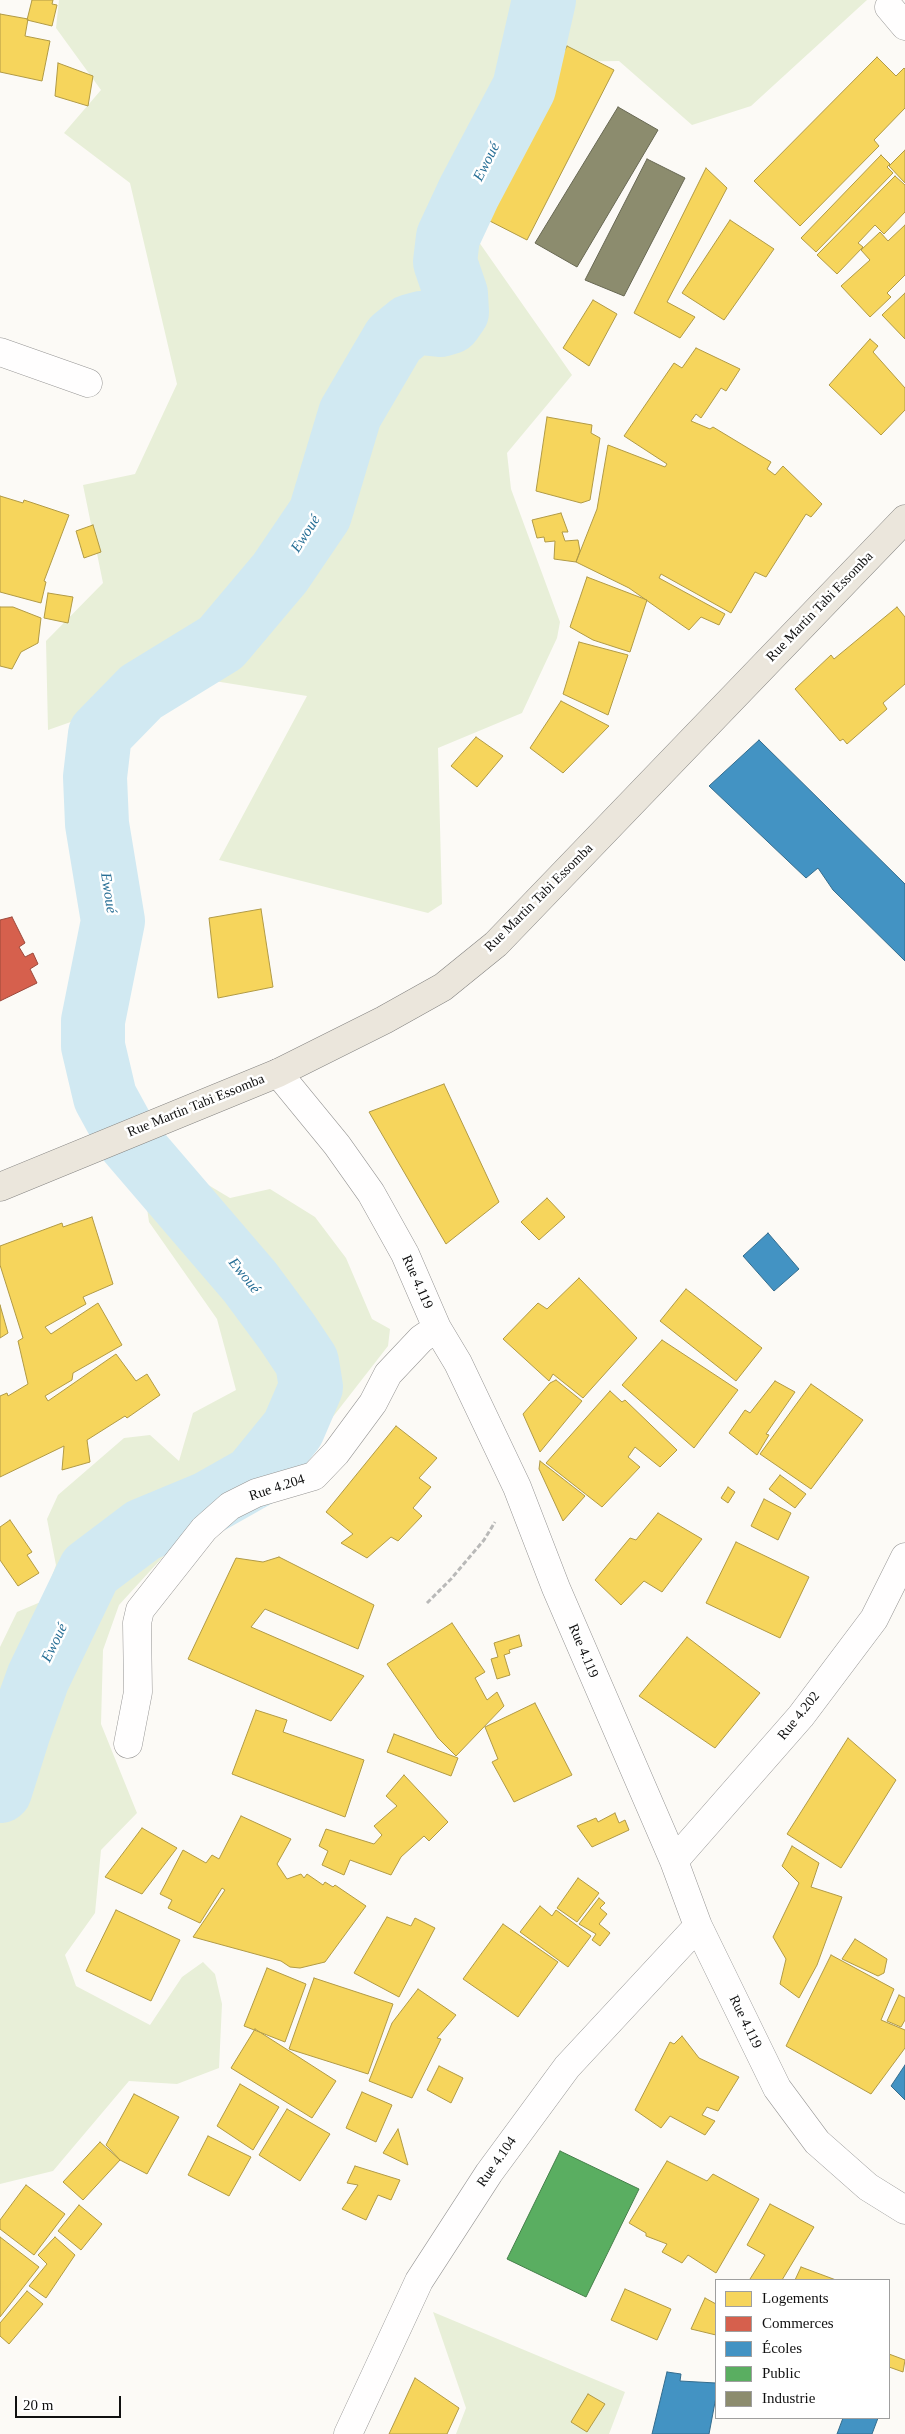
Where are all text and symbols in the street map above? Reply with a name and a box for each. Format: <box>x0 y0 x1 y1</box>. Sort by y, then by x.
water label: Ewoué <box>470 140 504 184</box>
water label: Ewoué <box>287 512 325 556</box>
street label: Rue Martin Tabi Essomba <box>763 549 877 665</box>
street label: Rue Martin Tabi Essomba <box>481 840 597 956</box>
water label: Ewoué <box>96 871 120 915</box>
street label: Rue Martin Tabi Essomba <box>125 1071 267 1141</box>
street label: Rue 4.119 <box>398 1253 436 1311</box>
water label: Ewoué <box>224 1254 264 1298</box>
street label: Rue 4.204 <box>247 1471 307 1505</box>
water label: Ewoué <box>38 1621 72 1665</box>
street label: Rue 4.119 <box>564 1621 602 1681</box>
street label: Rue 4.202 <box>774 1688 824 1744</box>
street label: Rue 4.119 <box>725 1993 765 2051</box>
street label: Rue 4.104 <box>474 2134 520 2190</box>
legend <box>715 2279 890 2419</box>
text: Logements <box>762 2290 829 2306</box>
text: Commerces <box>762 2315 834 2331</box>
text: Écoles <box>762 2340 802 2356</box>
text: Public <box>762 2365 800 2381</box>
scale bar <box>18 2386 124 2418</box>
text: Industrie <box>762 2390 815 2406</box>
text: 20 m <box>23 2397 53 2413</box>

